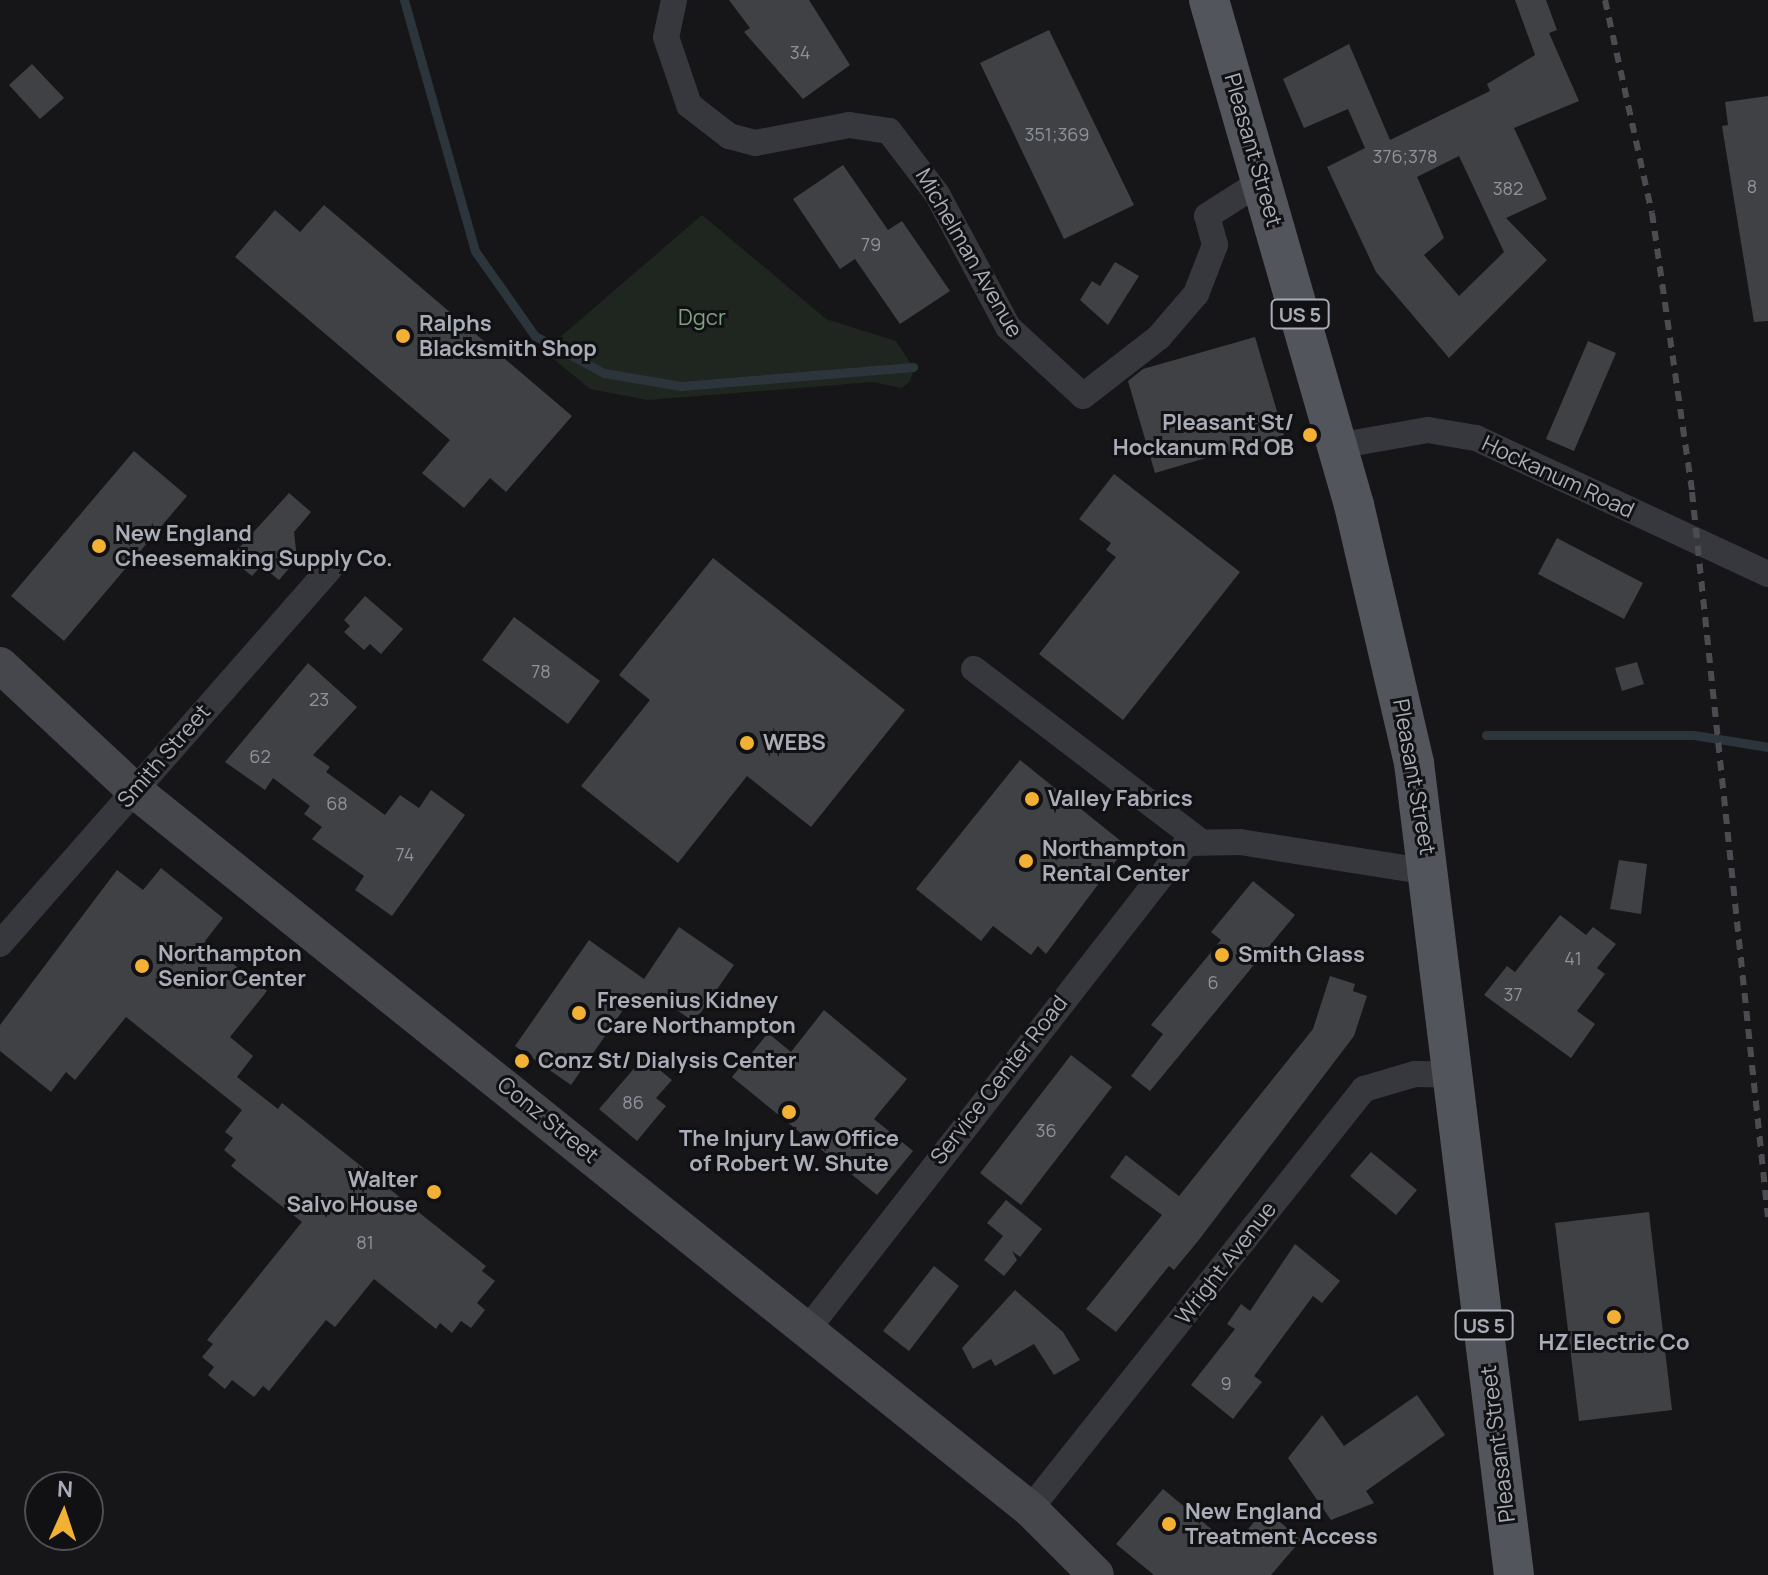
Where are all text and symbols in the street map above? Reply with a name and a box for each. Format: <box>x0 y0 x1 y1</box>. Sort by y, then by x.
house number: 34 <box>790 41 810 63</box>
street label: Pleasant Street <box>1219 70 1287 230</box>
house number: 351;369 <box>1025 123 1089 145</box>
house number: 376;378 <box>1372 145 1438 167</box>
street label: Michelman Avenue <box>910 164 1028 342</box>
house number: 8 <box>1747 175 1757 197</box>
house number: 382 <box>1493 177 1523 199</box>
house number: 79 <box>861 233 881 255</box>
road number: US 5 <box>1270 298 1330 330</box>
park label: Dgcr <box>678 305 726 331</box>
place label: Ralphs Blacksmith Shop <box>419 310 597 362</box>
marker: Ralphs Blacksmith Shop <box>394 327 412 345</box>
place label: Pleasant St/ Hockanum Rd OB <box>1113 409 1294 460</box>
marker: Pleasant St/ Hockanum Rd OB <box>1301 426 1319 444</box>
street label: Hockanum Road <box>1478 430 1638 524</box>
place label: New England Cheesemaking Supply Co. <box>115 520 393 572</box>
marker: New England Cheesemaking Supply Co. <box>90 537 108 555</box>
house number: 78 <box>531 660 551 682</box>
house number: 23 <box>309 688 329 710</box>
street label: Pleasant Street <box>1387 697 1441 857</box>
street label: Smith Street <box>112 699 216 813</box>
place label: WEBS <box>763 730 826 756</box>
marker: WEBS <box>738 734 756 752</box>
house number: 62 <box>249 745 271 767</box>
place label: Valley Fabrics <box>1048 786 1193 812</box>
marker: Valley Fabrics <box>1023 790 1041 808</box>
house number: 68 <box>326 792 348 814</box>
place label: Northampton Rental Center <box>1042 835 1190 886</box>
house number: 74 <box>396 843 414 865</box>
marker: Northampton Rental Center <box>1017 852 1035 870</box>
place label: Northampton Senior Center <box>158 940 306 992</box>
place label: Smith Glass <box>1238 942 1365 968</box>
marker: Smith Glass <box>1213 946 1231 964</box>
house number: 41 <box>1564 947 1582 969</box>
marker: Northampton Senior Center <box>133 957 151 975</box>
house number: 6 <box>1207 971 1219 993</box>
house number: 37 <box>1504 983 1522 1005</box>
place label: Fresenius Kidney Care Northampton <box>597 987 796 1038</box>
street label: Service Center Road <box>925 990 1073 1170</box>
marker: Fresenius Kidney Care Northampton <box>568 1002 590 1024</box>
place label: Conz St/ Dialysis Center <box>538 1048 797 1074</box>
marker: Conz St/ Dialysis Center <box>513 1052 531 1070</box>
street label: Conz Street <box>492 1071 604 1169</box>
house number: 86 <box>622 1091 644 1113</box>
marker: The Injury Law Office of Robert W. Shute <box>780 1103 798 1121</box>
house number: 36 <box>1035 1119 1057 1141</box>
place label: The Injury Law Office of Robert W. Shute <box>679 1125 899 1176</box>
place label: Walter Salvo House <box>287 1166 418 1218</box>
marker: Walter Salvo House <box>425 1183 443 1201</box>
street label: Wright Avenue <box>1170 1196 1282 1330</box>
house number: 81 <box>356 1231 374 1253</box>
marker: HZ Electric Co <box>1605 1308 1623 1326</box>
road number: US 5 <box>1454 1309 1514 1341</box>
place label: HZ Electric Co <box>1538 1330 1690 1356</box>
street label: Pleasant Street <box>1475 1364 1521 1524</box>
house number: 9 <box>1220 1372 1232 1394</box>
north arrow <box>24 1471 104 1551</box>
text: N <box>56 1474 74 1504</box>
place label: New England Treatment Access <box>1185 1498 1378 1550</box>
marker: New England Treatment Access <box>1160 1515 1178 1533</box>

